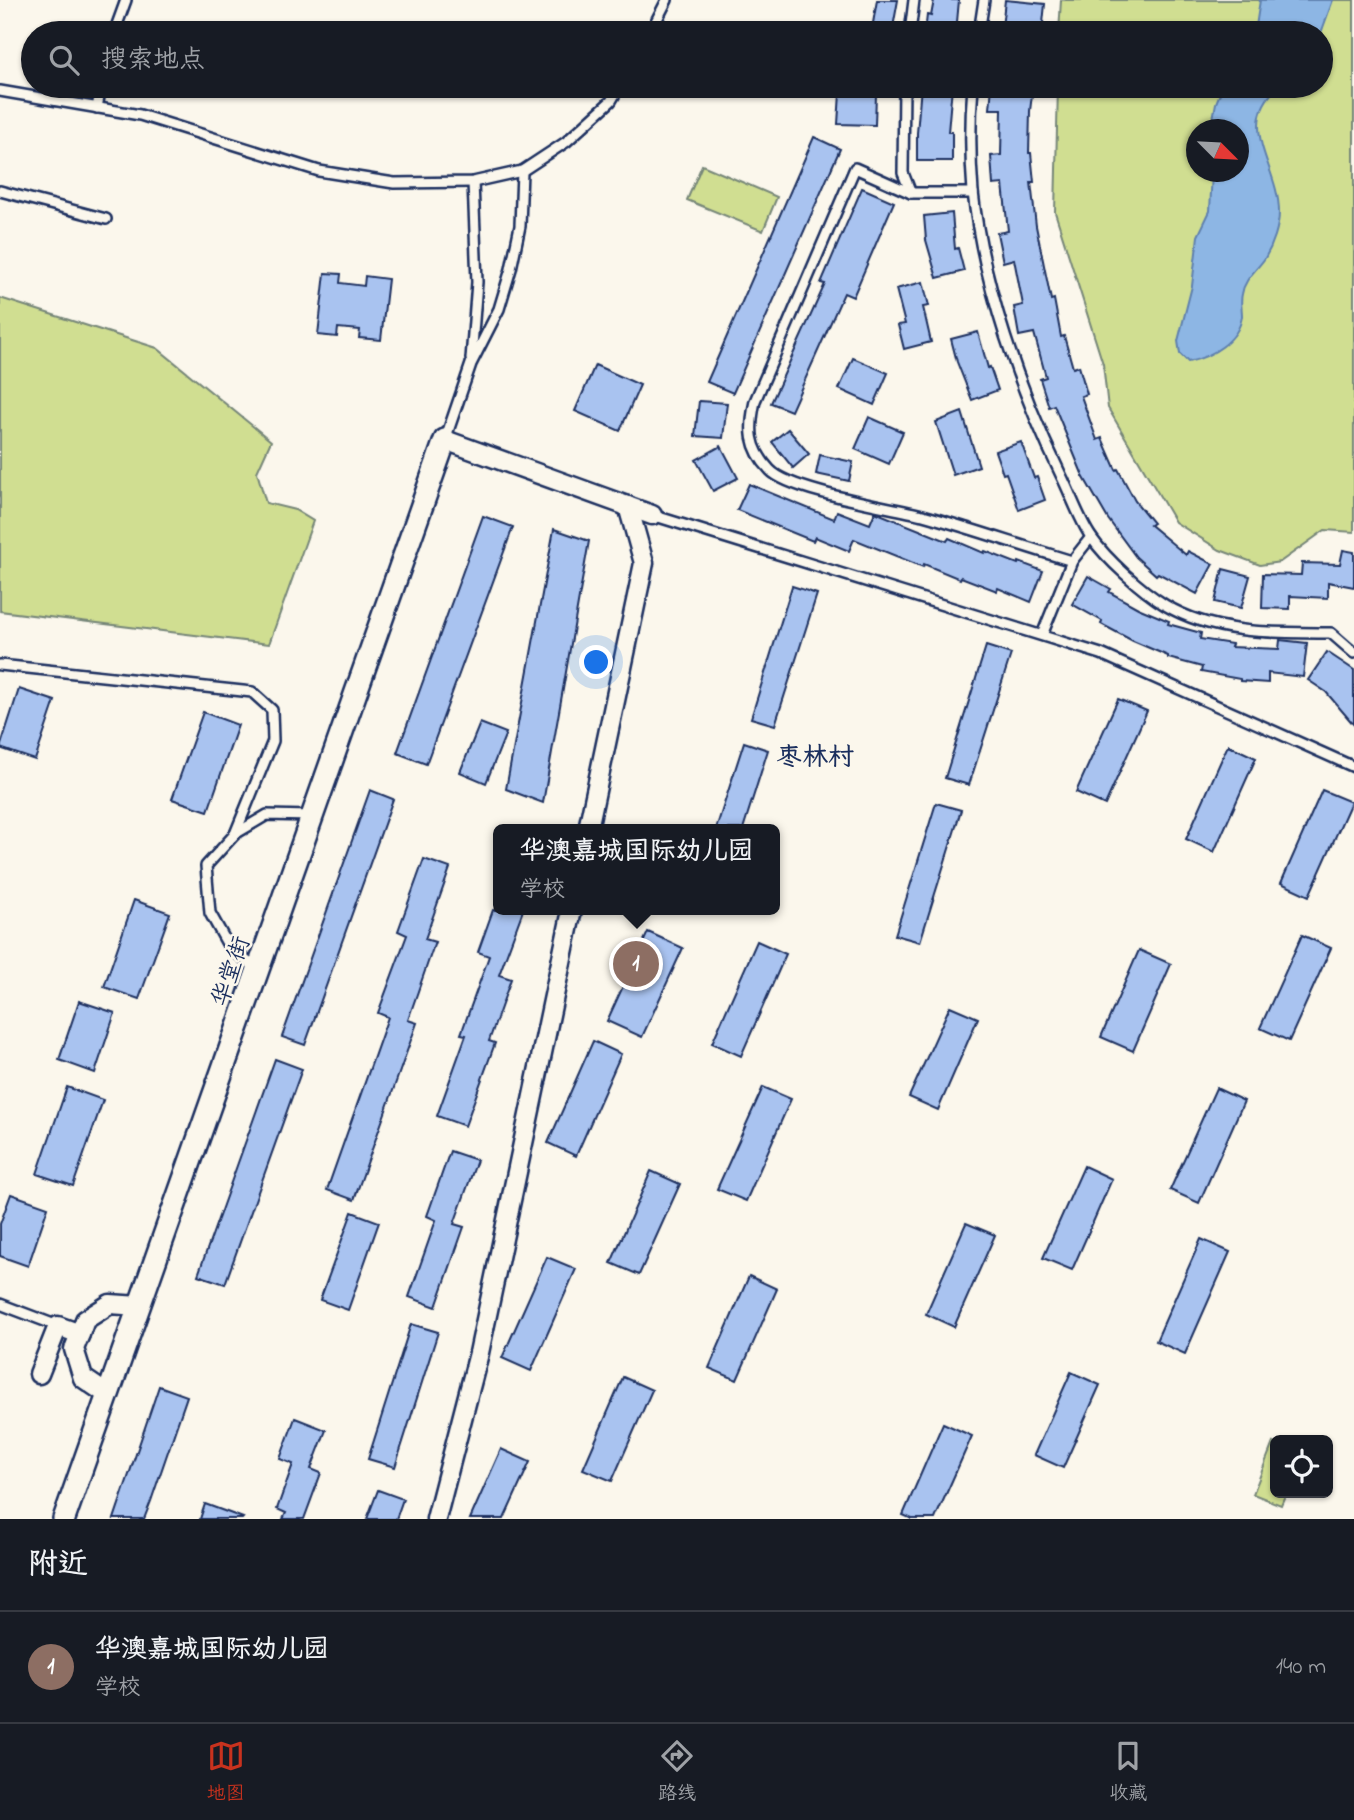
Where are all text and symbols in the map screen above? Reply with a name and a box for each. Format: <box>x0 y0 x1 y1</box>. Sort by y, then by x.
search box <box>21 21 1333 98</box>
icon: search <box>45 41 83 79</box>
text: 搜索地点 <box>101 42 205 80</box>
north arrow <box>1186 119 1249 182</box>
your location <box>579 645 613 679</box>
district label: 枣林村 <box>776 740 854 778</box>
popup <box>493 824 780 915</box>
text: 华澳嘉城国际幼儿园 <box>519 834 754 872</box>
text: 学校 <box>519 874 565 907</box>
street label: 华堂街 <box>204 932 261 1012</box>
pin: 1 <box>613 938 659 990</box>
map controls <box>1270 1435 1333 1498</box>
button: locate <box>1270 1435 1333 1498</box>
text: 附近 <box>28 1544 88 1588</box>
text: 华澳嘉城国际幼儿园 <box>95 1632 329 1670</box>
text: 1 <box>47 1651 55 1684</box>
text: 140 m <box>1276 1651 1326 1684</box>
text: 学校 <box>95 1672 141 1705</box>
tab: 地图 <box>207 1737 245 1808</box>
tab: 路线 <box>658 1737 696 1808</box>
tab: 收藏 <box>1109 1737 1147 1808</box>

